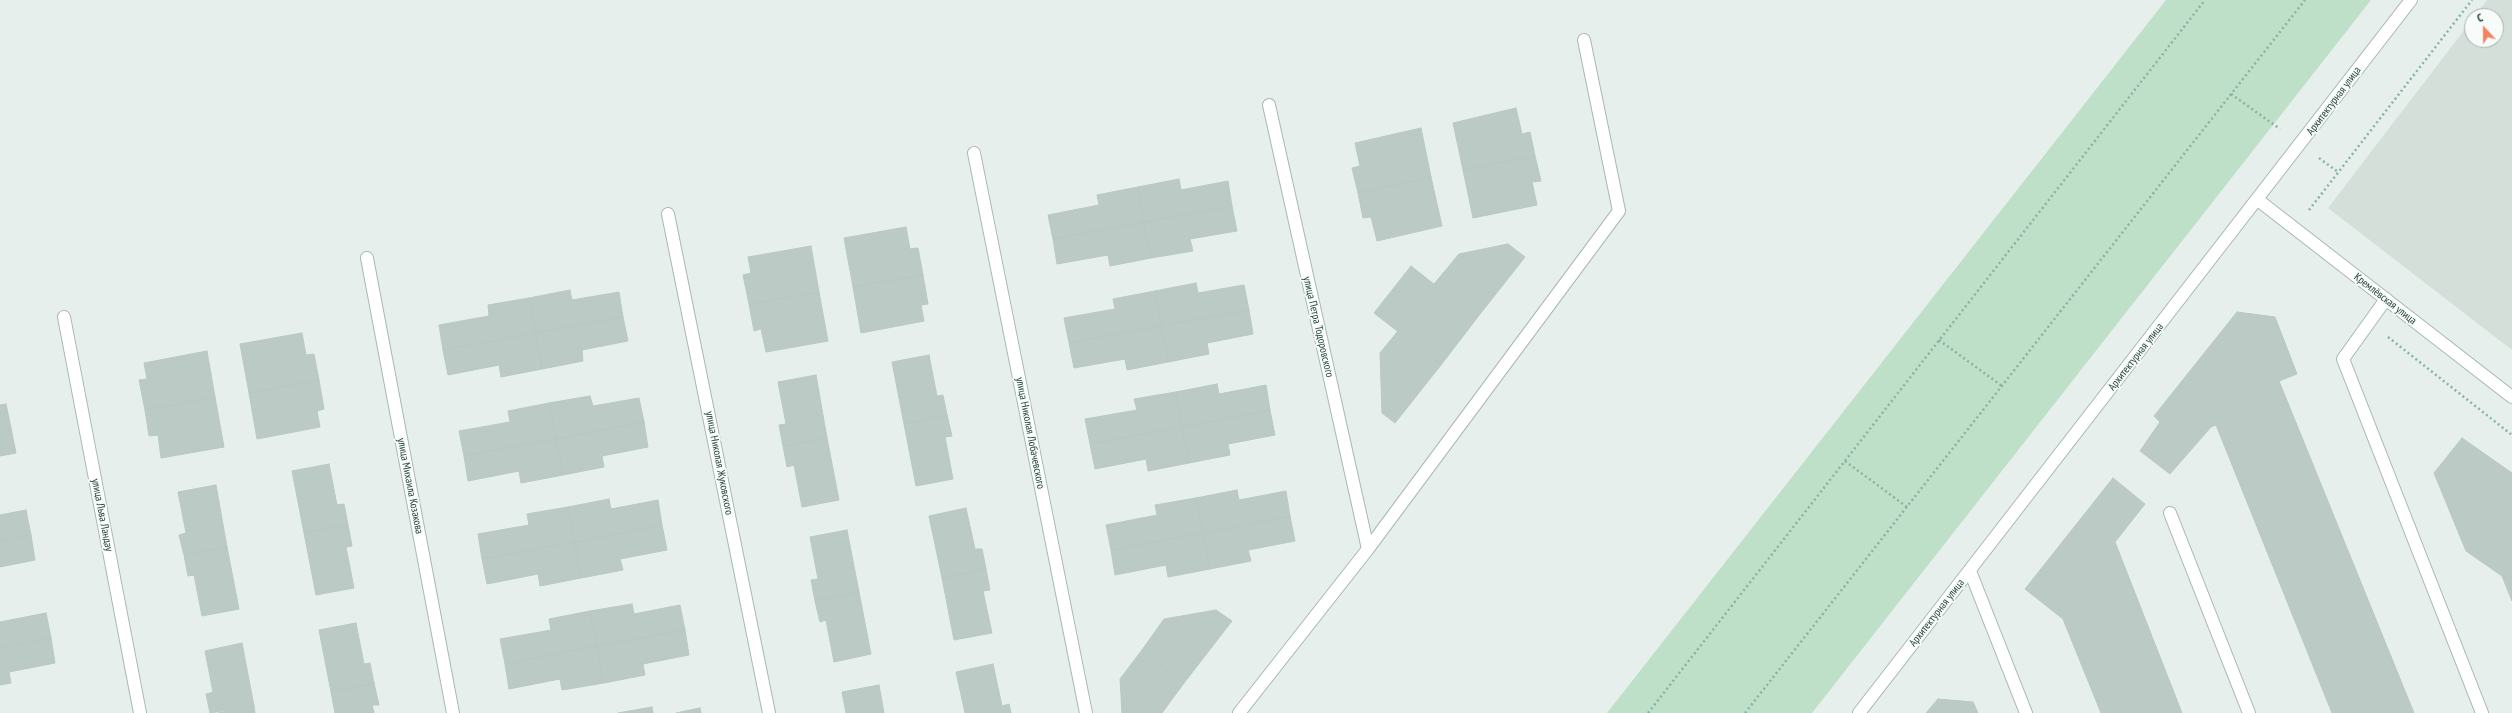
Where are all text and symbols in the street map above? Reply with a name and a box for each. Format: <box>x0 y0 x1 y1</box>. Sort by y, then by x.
north arrow <box>2464 8 2504 48</box>
text: С <box>2475 10 2485 25</box>
street label: Архитектурная улица <box>2304 64 2364 138</box>
street label: Кремлёвская улица <box>2351 271 2419 327</box>
street label: улица Петра Тодоровского <box>1300 275 1336 379</box>
street label: Архитектурная улица <box>2106 321 2166 393</box>
street label: улица Николая Лобачевского <box>1013 376 1047 490</box>
street label: улица Николая Жуковского <box>702 410 736 516</box>
street label: улица Михаила Козакова <box>394 437 426 535</box>
street label: улица Льва Ландау <box>88 478 116 552</box>
street label: Архитектурная улица <box>1907 577 1967 649</box>

